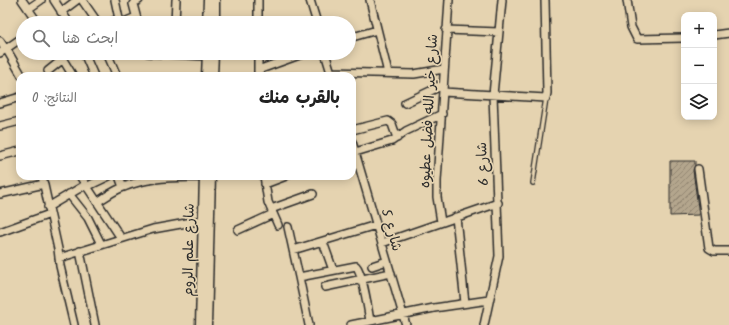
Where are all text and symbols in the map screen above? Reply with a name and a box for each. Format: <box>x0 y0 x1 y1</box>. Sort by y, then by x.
map controls <box>681 12 717 120</box>
button: + <box>681 12 717 48</box>
search box <box>16 16 356 60</box>
icon: search <box>30 27 52 49</box>
text: ابحث هنا <box>62 27 118 51</box>
street label: شارع خير الله فضل عطيوه <box>414 33 444 189</box>
button: − <box>681 48 717 84</box>
button: layers <box>681 84 717 120</box>
text: بالقرب منك <box>259 85 340 112</box>
text: النتائج: 0 <box>32 88 77 109</box>
street label: شارع 6 <box>471 142 495 186</box>
street label: شارع علم الروم <box>177 203 201 297</box>
street label: شارع 5 <box>374 206 408 254</box>

